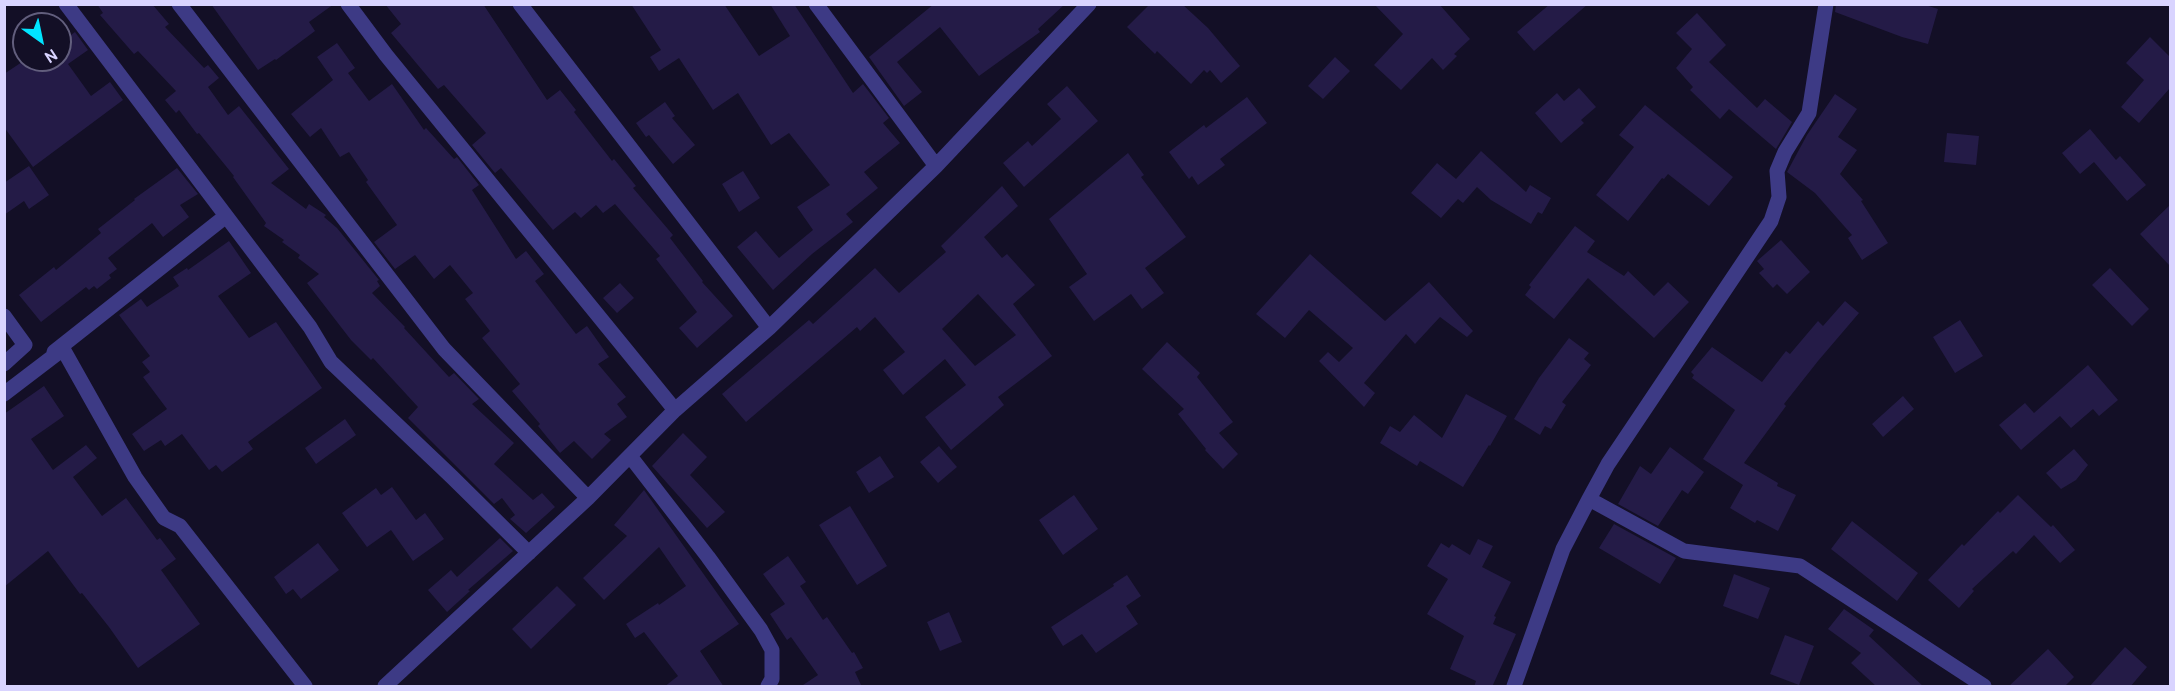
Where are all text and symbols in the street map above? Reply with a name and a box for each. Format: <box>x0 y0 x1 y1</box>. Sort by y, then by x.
north arrow <box>12 12 72 72</box>
text: N <box>41 45 61 67</box>

